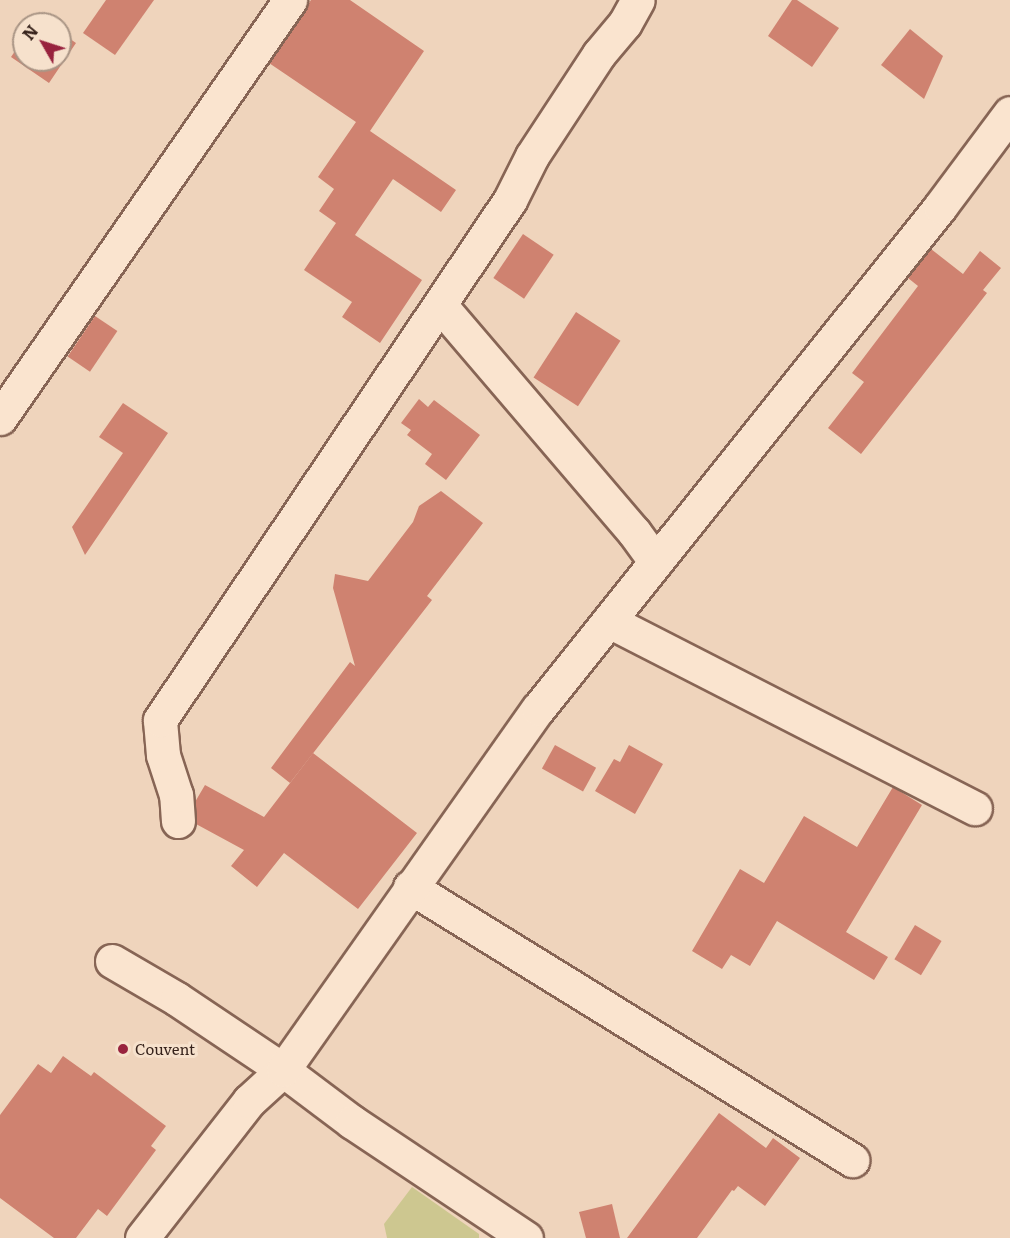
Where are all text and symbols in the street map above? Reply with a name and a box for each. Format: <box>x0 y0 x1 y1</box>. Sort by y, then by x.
north arrow <box>12 12 72 72</box>
text: N <box>16 19 43 45</box>
place label: Couvent <box>135 1040 195 1058</box>
marker: Couvent <box>116 1042 130 1056</box>

